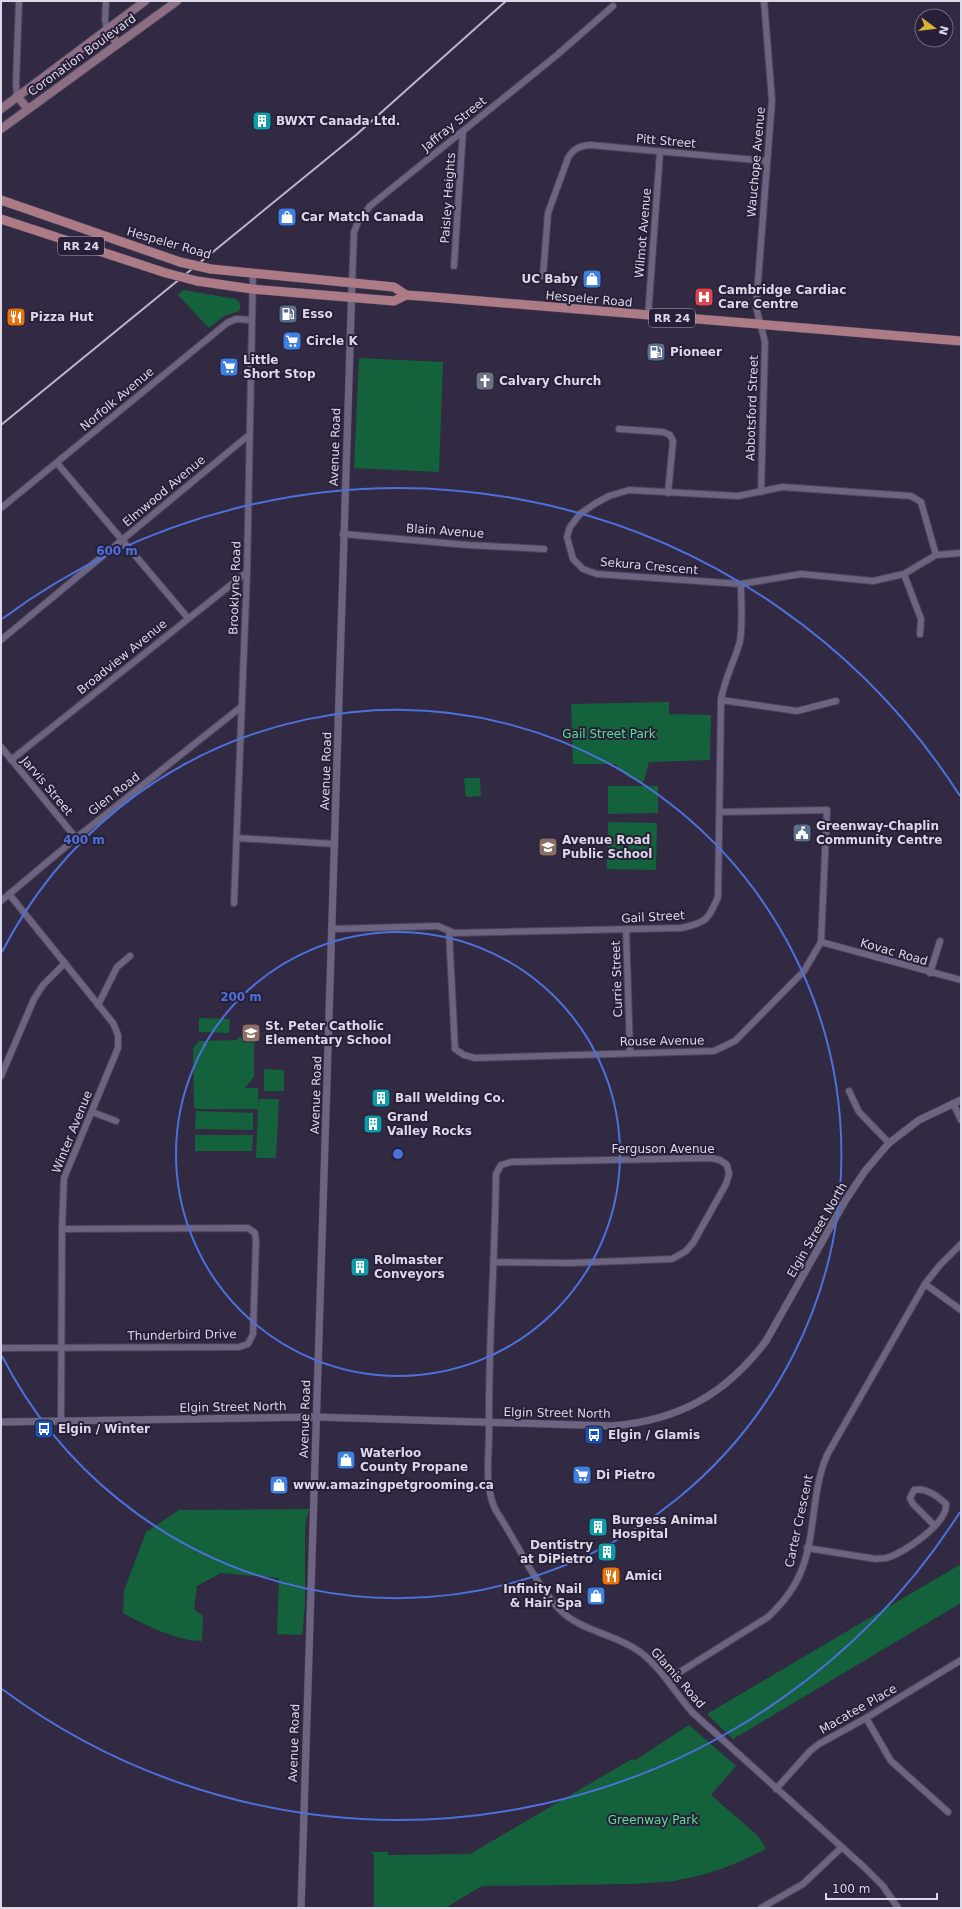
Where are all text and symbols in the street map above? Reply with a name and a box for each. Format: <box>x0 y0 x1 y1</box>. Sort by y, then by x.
north arrow <box>914 8 954 48</box>
street label: Coronation Boulevard <box>25 11 139 99</box>
text: N <box>936 24 951 37</box>
street label: Jaffray Street <box>418 94 489 155</box>
street label: Wauchope Avenue <box>744 106 768 218</box>
building icon: BWXT Canada Ltd. <box>251 110 273 132</box>
place label: BWXT Canada Ltd. <box>276 114 400 128</box>
street label: Pitt Street <box>636 131 697 151</box>
street label: Paisley Heights <box>438 152 458 244</box>
street label: Wilmot Avenue <box>632 187 654 279</box>
shop icon: Car Match Canada <box>276 206 298 228</box>
place label: Car Match Canada <box>301 210 424 224</box>
street label: Hespeler Road <box>125 224 213 262</box>
road number: RR 24 <box>58 237 104 255</box>
shop icon: UC Baby <box>581 268 603 290</box>
place label: UC Baby <box>522 272 578 286</box>
place label: Cambridge Cardiac Care Centre <box>718 283 846 311</box>
hospital icon: Cambridge Cardiac Care Centre <box>693 286 715 308</box>
street label: Hespeler Road <box>545 288 633 310</box>
fuel station icon: Esso <box>277 303 299 325</box>
restaurant icon: Pizza Hut <box>5 306 27 328</box>
place label: Esso <box>302 307 333 321</box>
road number: RR 24 <box>649 309 695 327</box>
place label: Pizza Hut <box>30 310 94 324</box>
supermarket icon: Circle K <box>281 330 303 352</box>
place label: Circle K <box>306 334 358 348</box>
fuel station icon: Pioneer <box>645 341 667 363</box>
place label: Pioneer <box>670 345 722 359</box>
place label: Little Short Stop <box>243 353 316 381</box>
street label: Abbotsford Street <box>743 355 761 461</box>
supermarket icon: Little Short Stop <box>218 356 240 378</box>
street label: Norfolk Avenue <box>77 364 157 434</box>
church icon: Calvary Church <box>474 370 496 392</box>
place label: Calvary Church <box>499 374 601 388</box>
street label: Avenue Road <box>327 408 343 486</box>
street label: Elmwood Avenue <box>120 452 208 530</box>
street label: Blain Avenue <box>405 521 485 541</box>
street label: Brooklyne Road <box>226 541 244 635</box>
text: 600 m <box>96 544 138 558</box>
street label: Sekura Crescent <box>599 555 699 577</box>
street label: Broadview Avenue <box>74 617 170 697</box>
park label: Gail Street Park <box>562 727 656 741</box>
street label: Avenue Road <box>318 732 334 810</box>
street label: Jarvis Street <box>18 753 76 819</box>
street label: Glen Road <box>85 770 143 818</box>
place label: Greenway-Chaplin Community Centre <box>816 819 942 847</box>
public building icon: Greenway-Chaplin Community Centre <box>791 822 813 844</box>
text: 400 m <box>63 833 105 847</box>
place label: Avenue Road Public School <box>562 833 652 861</box>
school or university icon: Avenue Road Public School <box>537 836 559 858</box>
street label: Gail Street <box>621 908 685 926</box>
street label: Kovac Road <box>859 936 929 968</box>
street label: Currie Street <box>609 940 625 1018</box>
text: 200 m <box>220 990 262 1004</box>
place label: St. Peter Catholic Elementary School <box>265 1019 391 1047</box>
school or university icon: St. Peter Catholic Elementary School <box>240 1022 262 1044</box>
street label: Rouse Avenue <box>619 1033 705 1049</box>
street label: Avenue Road <box>308 1056 324 1134</box>
building icon: Ball Welding Co. <box>370 1087 392 1109</box>
street label: Winter Avenue <box>49 1089 95 1175</box>
place label: Ball Welding Co. <box>395 1091 505 1105</box>
place label: Grand Valley Rocks <box>387 1110 472 1138</box>
building icon: Grand Valley Rocks <box>362 1113 384 1135</box>
street label: Ferguson Avenue <box>611 1142 715 1156</box>
centre of rings <box>391 1147 405 1161</box>
street label: Elgin Street North <box>784 1180 850 1280</box>
place label: Rolmaster Conveyors <box>374 1253 445 1281</box>
building icon: Rolmaster Conveyors <box>349 1256 371 1278</box>
street label: Thunderbird Drive <box>126 1327 237 1343</box>
street label: Avenue Road <box>297 1380 313 1458</box>
street label: Elgin Street North <box>179 1399 287 1415</box>
street label: Elgin Street North <box>503 1405 611 1421</box>
bus stop icon: Elgin / Winter <box>33 1418 55 1440</box>
place label: Elgin / Winter <box>58 1422 150 1436</box>
bus stop icon: Elgin / Glamis <box>583 1424 605 1446</box>
place label: Elgin / Glamis <box>608 1428 700 1442</box>
place label: Waterloo County Propane <box>360 1446 468 1474</box>
shop icon: Waterloo County Propane <box>335 1449 357 1471</box>
supermarket icon: Di Pietro <box>571 1464 593 1486</box>
place label: Di Pietro <box>596 1468 655 1482</box>
street label: Carter Crescent <box>782 1473 816 1569</box>
shop icon: www.amazingpetgrooming.ca <box>268 1474 290 1496</box>
place label: www.amazingpetgrooming.ca <box>293 1478 494 1492</box>
place label: Burgess Animal Hospital <box>612 1513 717 1541</box>
building icon: Burgess Animal Hospital <box>587 1516 609 1538</box>
place label: Dentistry at DiPietro <box>520 1538 593 1566</box>
building icon: Dentistry at DiPietro <box>596 1541 618 1563</box>
restaurant icon: Amici <box>600 1565 622 1587</box>
place label: Amici <box>625 1569 662 1583</box>
place label: Infinity Nail & Hair Spa <box>503 1582 582 1610</box>
shop icon: Infinity Nail & Hair Spa <box>585 1585 607 1607</box>
street label: Glamis Road <box>648 1645 708 1711</box>
street label: Macatee Place <box>817 1681 899 1737</box>
street label: Avenue Road <box>286 1704 302 1782</box>
park label: Greenway Park <box>608 1813 698 1827</box>
scale bar <box>826 1875 937 1901</box>
text: 100 m <box>832 1882 870 1896</box>

